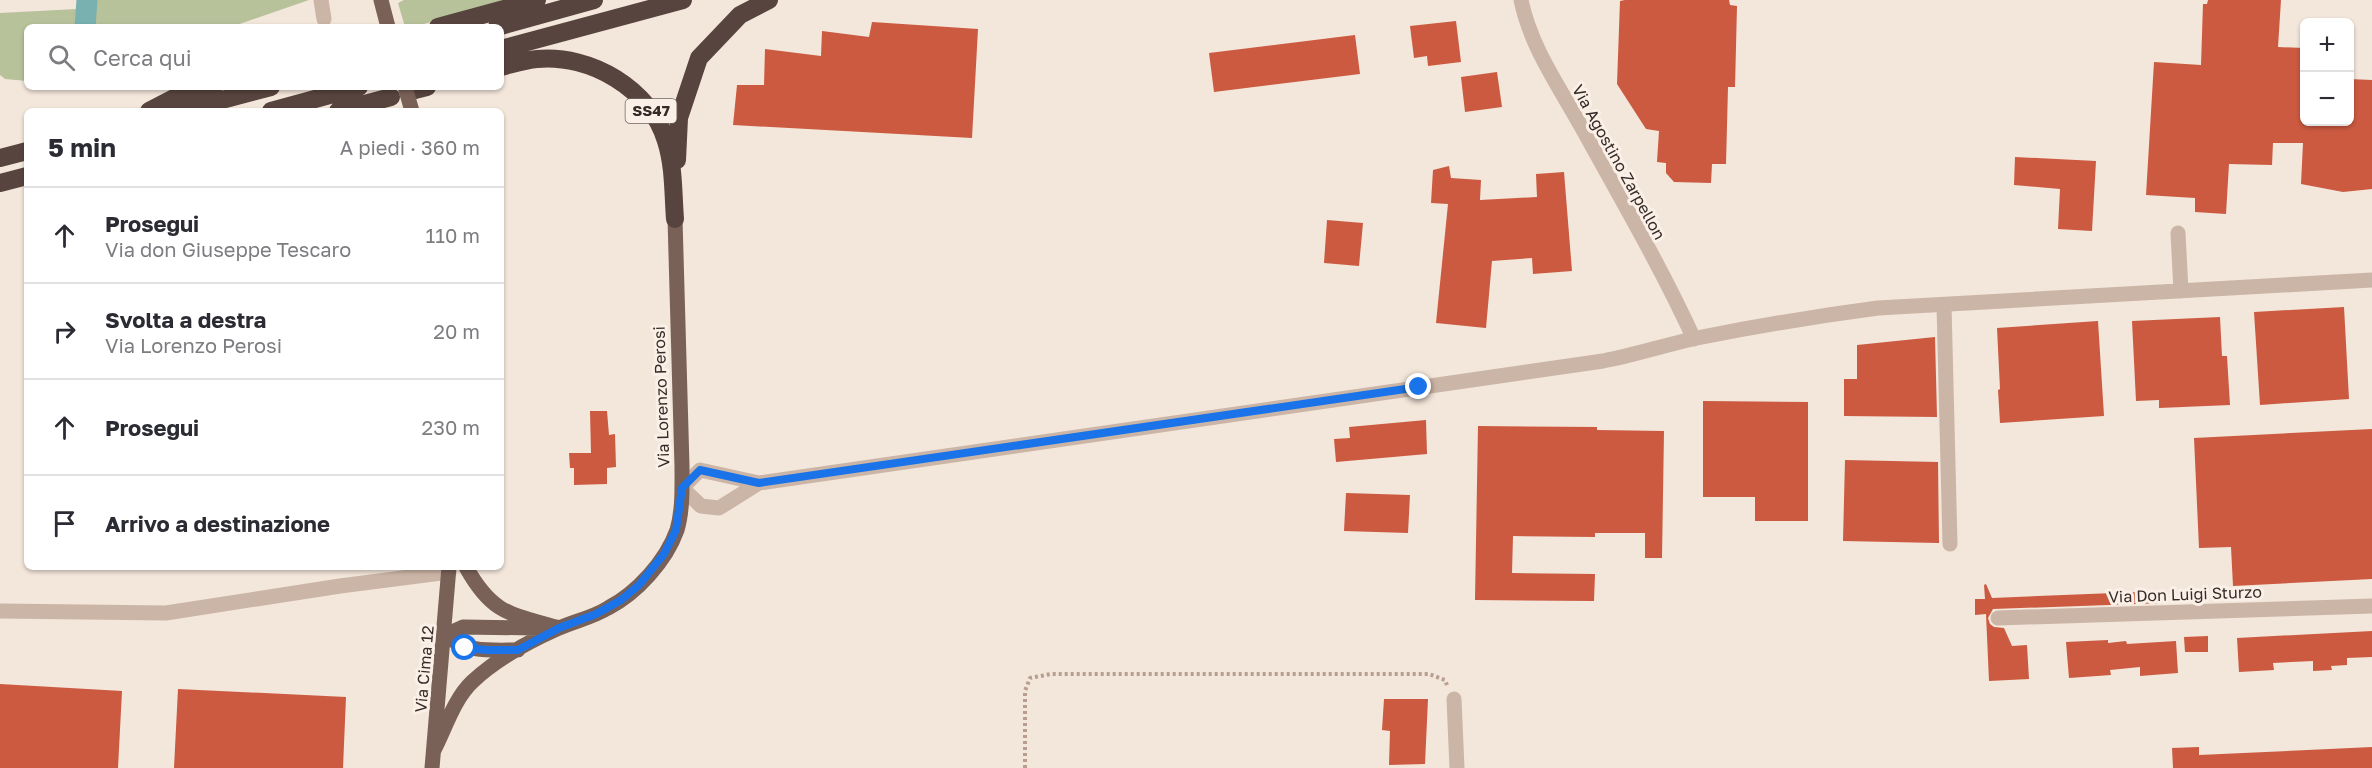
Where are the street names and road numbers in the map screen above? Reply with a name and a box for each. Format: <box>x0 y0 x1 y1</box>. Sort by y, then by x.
street label: Via Agostino Zarpellon <box>1568 81 1670 243</box>
road number: SS47 <box>626 99 676 123</box>
street label: Via Lorenzo Perosi <box>649 326 673 468</box>
street label: Via Don Luigi Sturzo <box>2108 581 2262 607</box>
street label: Via Cima 12 <box>410 625 438 713</box>

